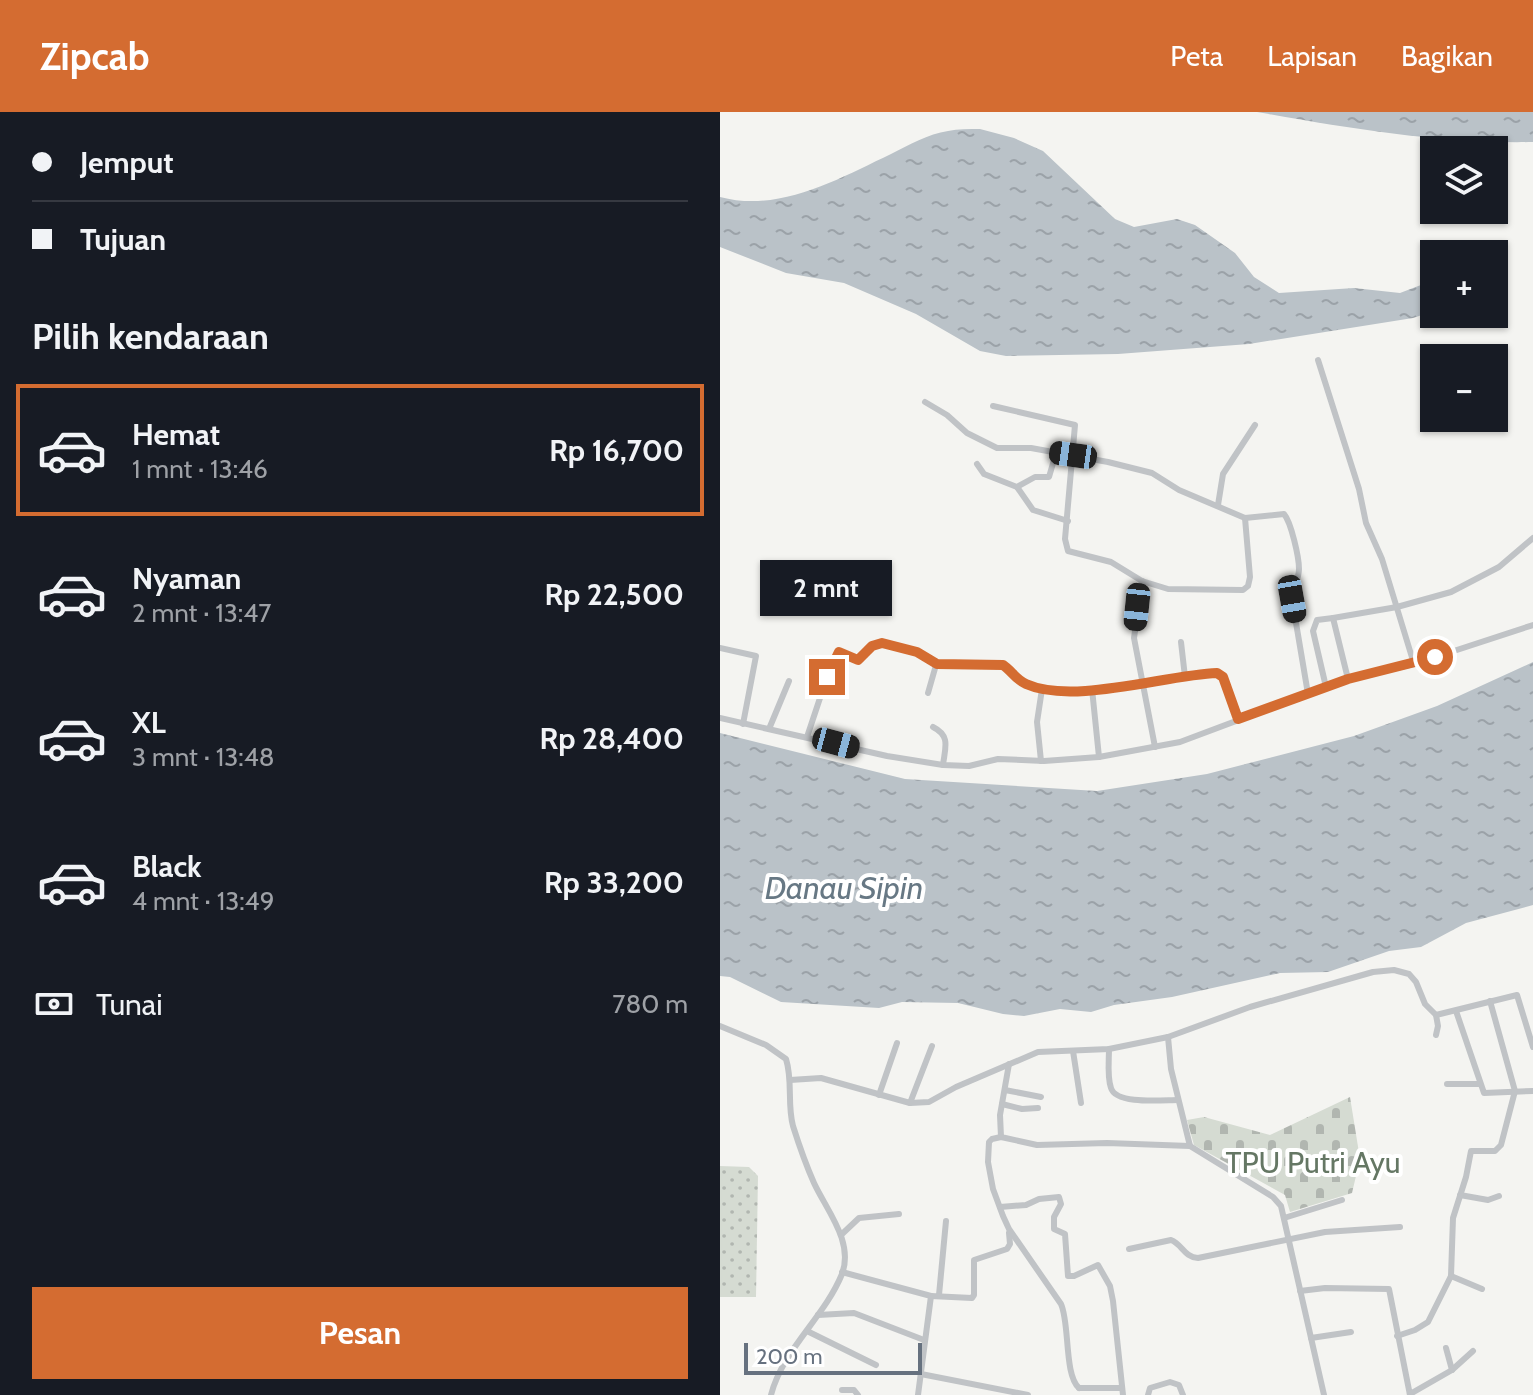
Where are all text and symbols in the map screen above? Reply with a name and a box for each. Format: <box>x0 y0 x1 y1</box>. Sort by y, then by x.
text: Zipcab <box>40 33 149 80</box>
text: Peta <box>1170 39 1223 73</box>
text: Lapisan <box>1267 39 1357 73</box>
text: Bagikan <box>1401 39 1493 73</box>
map controls <box>1420 136 1508 432</box>
button: layers <box>1420 136 1508 224</box>
text: Jemput <box>80 144 174 181</box>
text: Tujuan <box>80 221 166 258</box>
button: + <box>1420 240 1508 328</box>
text: Pilih kendaraan <box>32 314 269 358</box>
button: − <box>1420 344 1508 432</box>
icon: car <box>36 414 108 486</box>
text: Hemat <box>132 416 220 453</box>
text: Rp 16,700 <box>549 432 684 469</box>
car <box>1048 440 1098 470</box>
text: 1 mnt · 13:46 <box>132 453 268 485</box>
icon: car <box>36 558 108 630</box>
text: Nyaman <box>132 560 241 597</box>
callout: 2 mnt <box>761 561 893 617</box>
text: 2 mnt <box>793 572 859 604</box>
car <box>1276 573 1308 625</box>
text: Rp 22,500 <box>544 576 684 613</box>
car <box>1123 582 1151 632</box>
text: 2 mnt · 13:47 <box>132 597 271 629</box>
route start <box>1417 639 1453 675</box>
route end <box>809 659 845 695</box>
icon: car <box>36 702 108 774</box>
text: XL <box>132 704 166 741</box>
text: Rp 28,400 <box>540 720 684 757</box>
car <box>810 725 862 761</box>
text: 3 mnt · 13:48 <box>132 741 274 773</box>
icon: car <box>36 846 108 918</box>
text: Black <box>132 848 202 885</box>
text: Rp 33,200 <box>544 864 684 901</box>
water label: Danau Sipin <box>765 868 923 907</box>
text: 4 mnt · 13:49 <box>132 885 274 917</box>
icon: cash <box>32 982 76 1026</box>
text: Tunai <box>96 986 163 1023</box>
text: 780 m <box>612 988 688 1020</box>
park label: TPU Putri Ayu <box>1225 1144 1401 1181</box>
button: Pesan <box>32 1287 688 1379</box>
scale bar <box>744 1339 922 1375</box>
text: 200 m <box>756 1343 822 1370</box>

